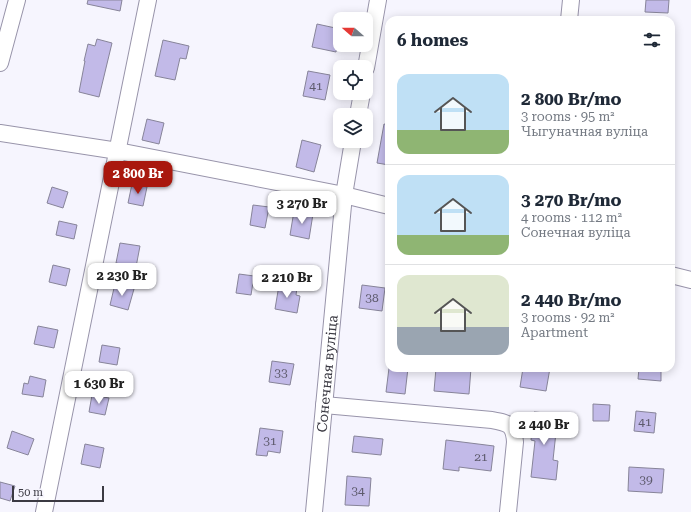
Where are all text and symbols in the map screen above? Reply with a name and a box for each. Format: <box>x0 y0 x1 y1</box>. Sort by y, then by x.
north arrow <box>333 12 373 52</box>
map controls <box>333 12 373 148</box>
icon: filters <box>641 29 663 51</box>
text: 6 homes <box>397 30 468 50</box>
button: locate <box>333 60 373 100</box>
house number: 41 <box>309 79 323 93</box>
text: 2 800 Br/mo <box>521 89 622 109</box>
icon: home <box>429 90 477 138</box>
button: layers <box>333 108 373 148</box>
text: 3 rooms · 95 m² <box>521 109 615 124</box>
text: Чыгуначная вуліца <box>521 124 648 139</box>
pin: 2 800 Br <box>97 161 179 195</box>
text: 2 800 Br <box>113 166 163 181</box>
text: 3 270 Br/mo <box>521 190 622 210</box>
pin: 3 270 Br <box>261 191 343 225</box>
icon: home <box>429 191 477 239</box>
text: 3 270 Br <box>277 196 327 211</box>
text: 4 rooms · 112 m² <box>521 210 622 225</box>
text: Сонечная вуліца <box>521 225 630 240</box>
pin: 2 230 Br <box>81 263 163 297</box>
pin: 2 210 Br <box>246 265 328 299</box>
text: 2 230 Br <box>97 268 147 283</box>
text: 2 210 Br <box>262 270 312 285</box>
text: 2 440 Br/mo <box>521 290 622 310</box>
house number: 38 <box>365 291 379 305</box>
icon: home <box>429 291 477 339</box>
text: 3 rooms · 92 m² <box>521 310 615 325</box>
street label: Сонечная вуліца <box>314 314 341 433</box>
text: Apartment <box>521 325 588 340</box>
house number: 33 <box>274 366 288 380</box>
pin: 1 630 Br <box>58 371 140 405</box>
text: 1 630 Br <box>74 376 124 391</box>
pin: 2 440 Br <box>503 412 585 446</box>
house number: 41 <box>638 415 652 429</box>
text: 2 440 Br <box>519 417 569 432</box>
house number: 31 <box>263 434 277 448</box>
house number: 21 <box>474 450 488 464</box>
house number: 39 <box>639 473 653 487</box>
scale bar <box>12 484 104 503</box>
house number: 34 <box>351 484 365 498</box>
text: 50 m <box>18 486 43 499</box>

